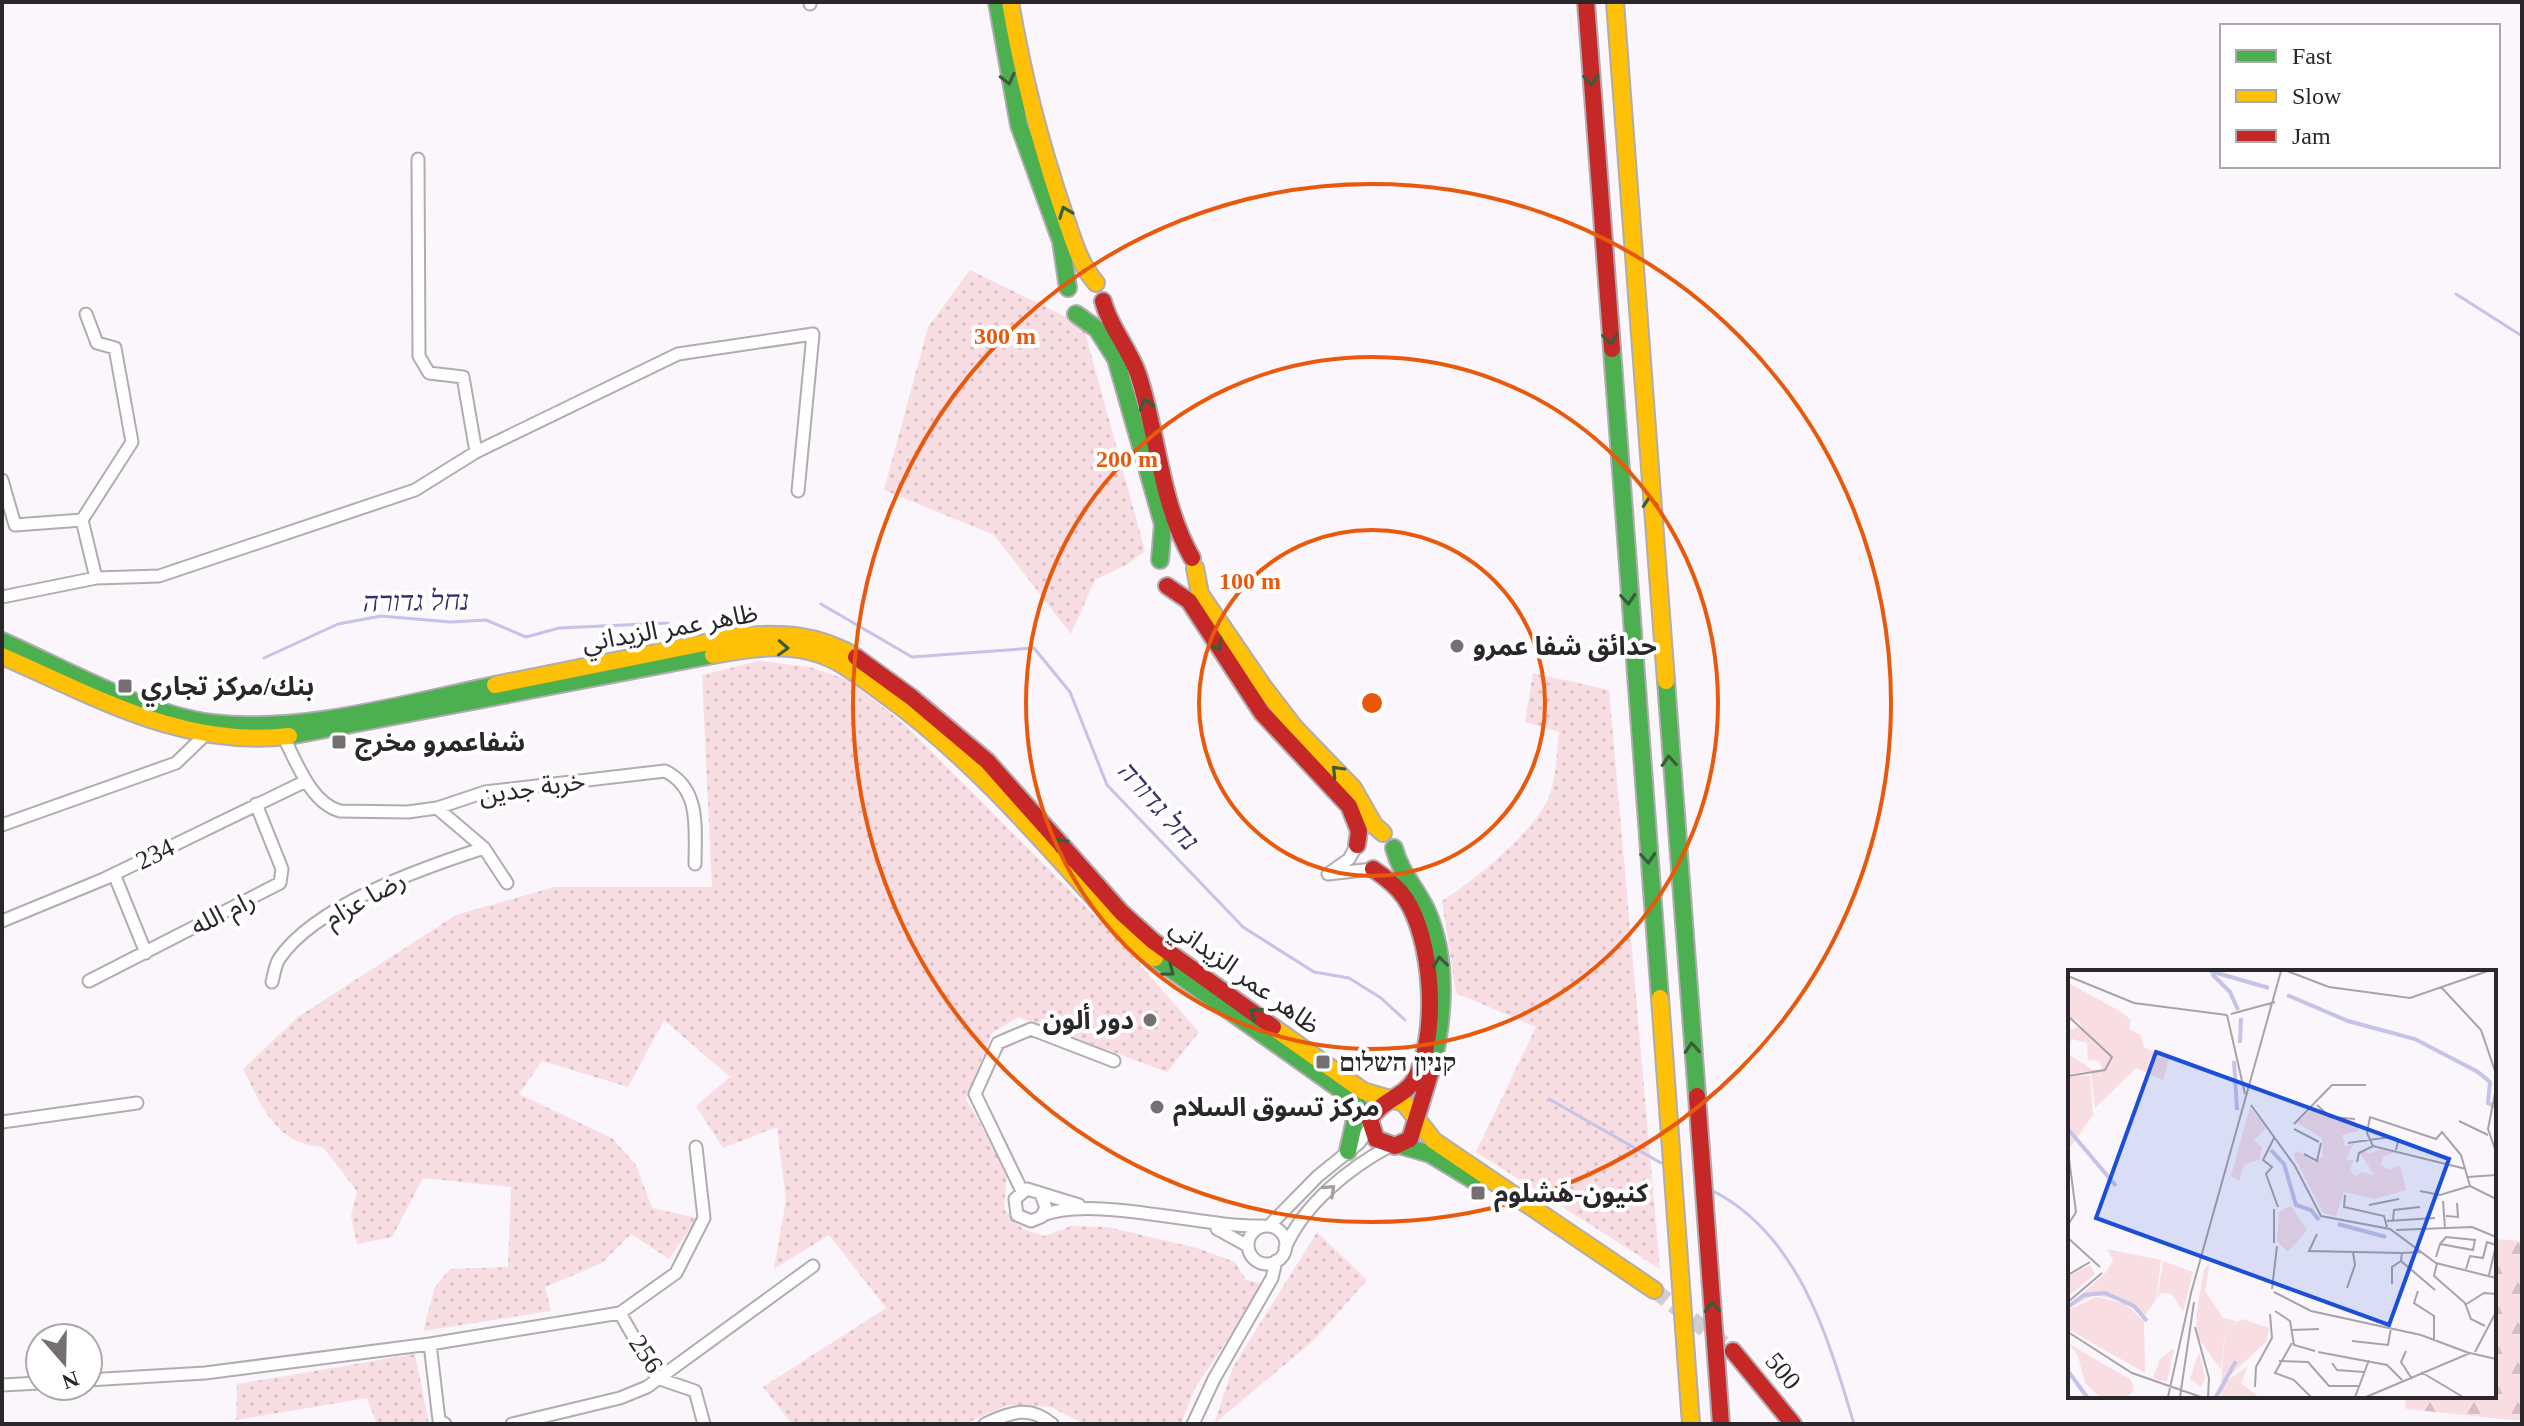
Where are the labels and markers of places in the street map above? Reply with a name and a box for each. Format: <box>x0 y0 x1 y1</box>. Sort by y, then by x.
place label: حدائق شفا عمرو <box>1473 632 1657 662</box>
marker: حدائق شفا عمرو <box>1448 637 1466 655</box>
place label: بنك/مركز تجاري <box>141 672 314 707</box>
marker: بنك/مركز تجاري <box>116 677 134 695</box>
centre of rings <box>1358 689 1386 717</box>
place label: شفاعمرو مخرج <box>355 728 525 761</box>
marker: شفاعمرو مخرج <box>330 733 348 751</box>
place label: دور ألون <box>1043 1003 1134 1035</box>
marker: دور ألون <box>1141 1011 1159 1029</box>
place label: קניון השלום <box>1339 1048 1456 1077</box>
marker: קניון השלום <box>1314 1053 1332 1071</box>
place label: مركز تسوق السلام <box>1173 1093 1380 1127</box>
marker: مركز تسوق السلام <box>1148 1098 1166 1116</box>
place label: كنيون-هَشلوم <box>1494 1179 1649 1213</box>
marker: كنيون-هَشلوم <box>1469 1184 1487 1202</box>

